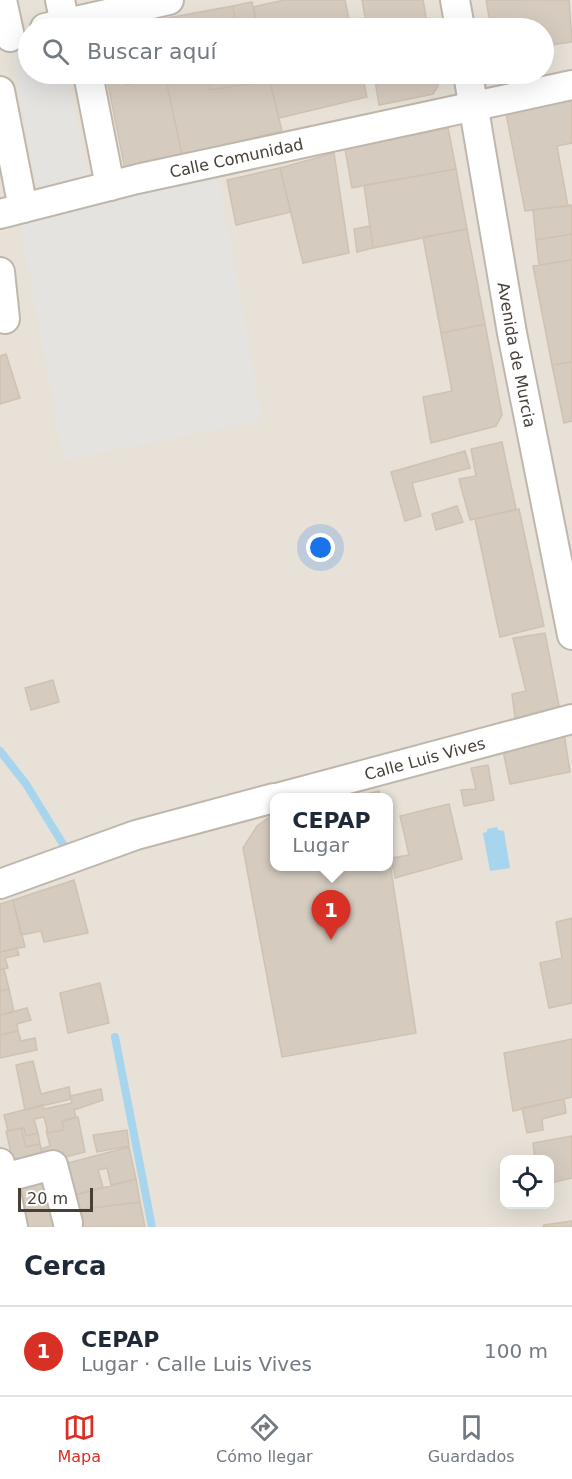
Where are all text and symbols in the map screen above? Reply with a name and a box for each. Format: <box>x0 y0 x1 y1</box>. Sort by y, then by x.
search box <box>18 18 554 84</box>
icon: search <box>39 35 72 68</box>
text: Buscar aquí <box>87 39 217 64</box>
street label: Calle Comunidad <box>168 134 305 181</box>
street label: Avenida de Murcia <box>494 281 540 429</box>
your location <box>306 533 335 562</box>
street label: Calle Luis Vives <box>362 733 487 784</box>
popup <box>270 793 393 871</box>
text: CEPAP <box>292 808 371 833</box>
text: Lugar <box>292 833 349 857</box>
pin: 1 <box>312 890 350 940</box>
map controls <box>500 1155 554 1209</box>
button: locate <box>500 1155 554 1209</box>
scale bar <box>18 1185 93 1212</box>
text: 20 m <box>27 1189 68 1208</box>
text: Cerca <box>24 1251 107 1281</box>
text: CEPAP <box>81 1327 159 1352</box>
text: 1 <box>37 1339 50 1363</box>
text: 100 m <box>484 1339 548 1363</box>
text: Lugar · Calle Luis Vives <box>81 1352 312 1376</box>
tab: Mapa <box>57 1411 101 1466</box>
tab: Cómo llegar <box>216 1411 313 1466</box>
tab: Guardados <box>428 1411 515 1466</box>

